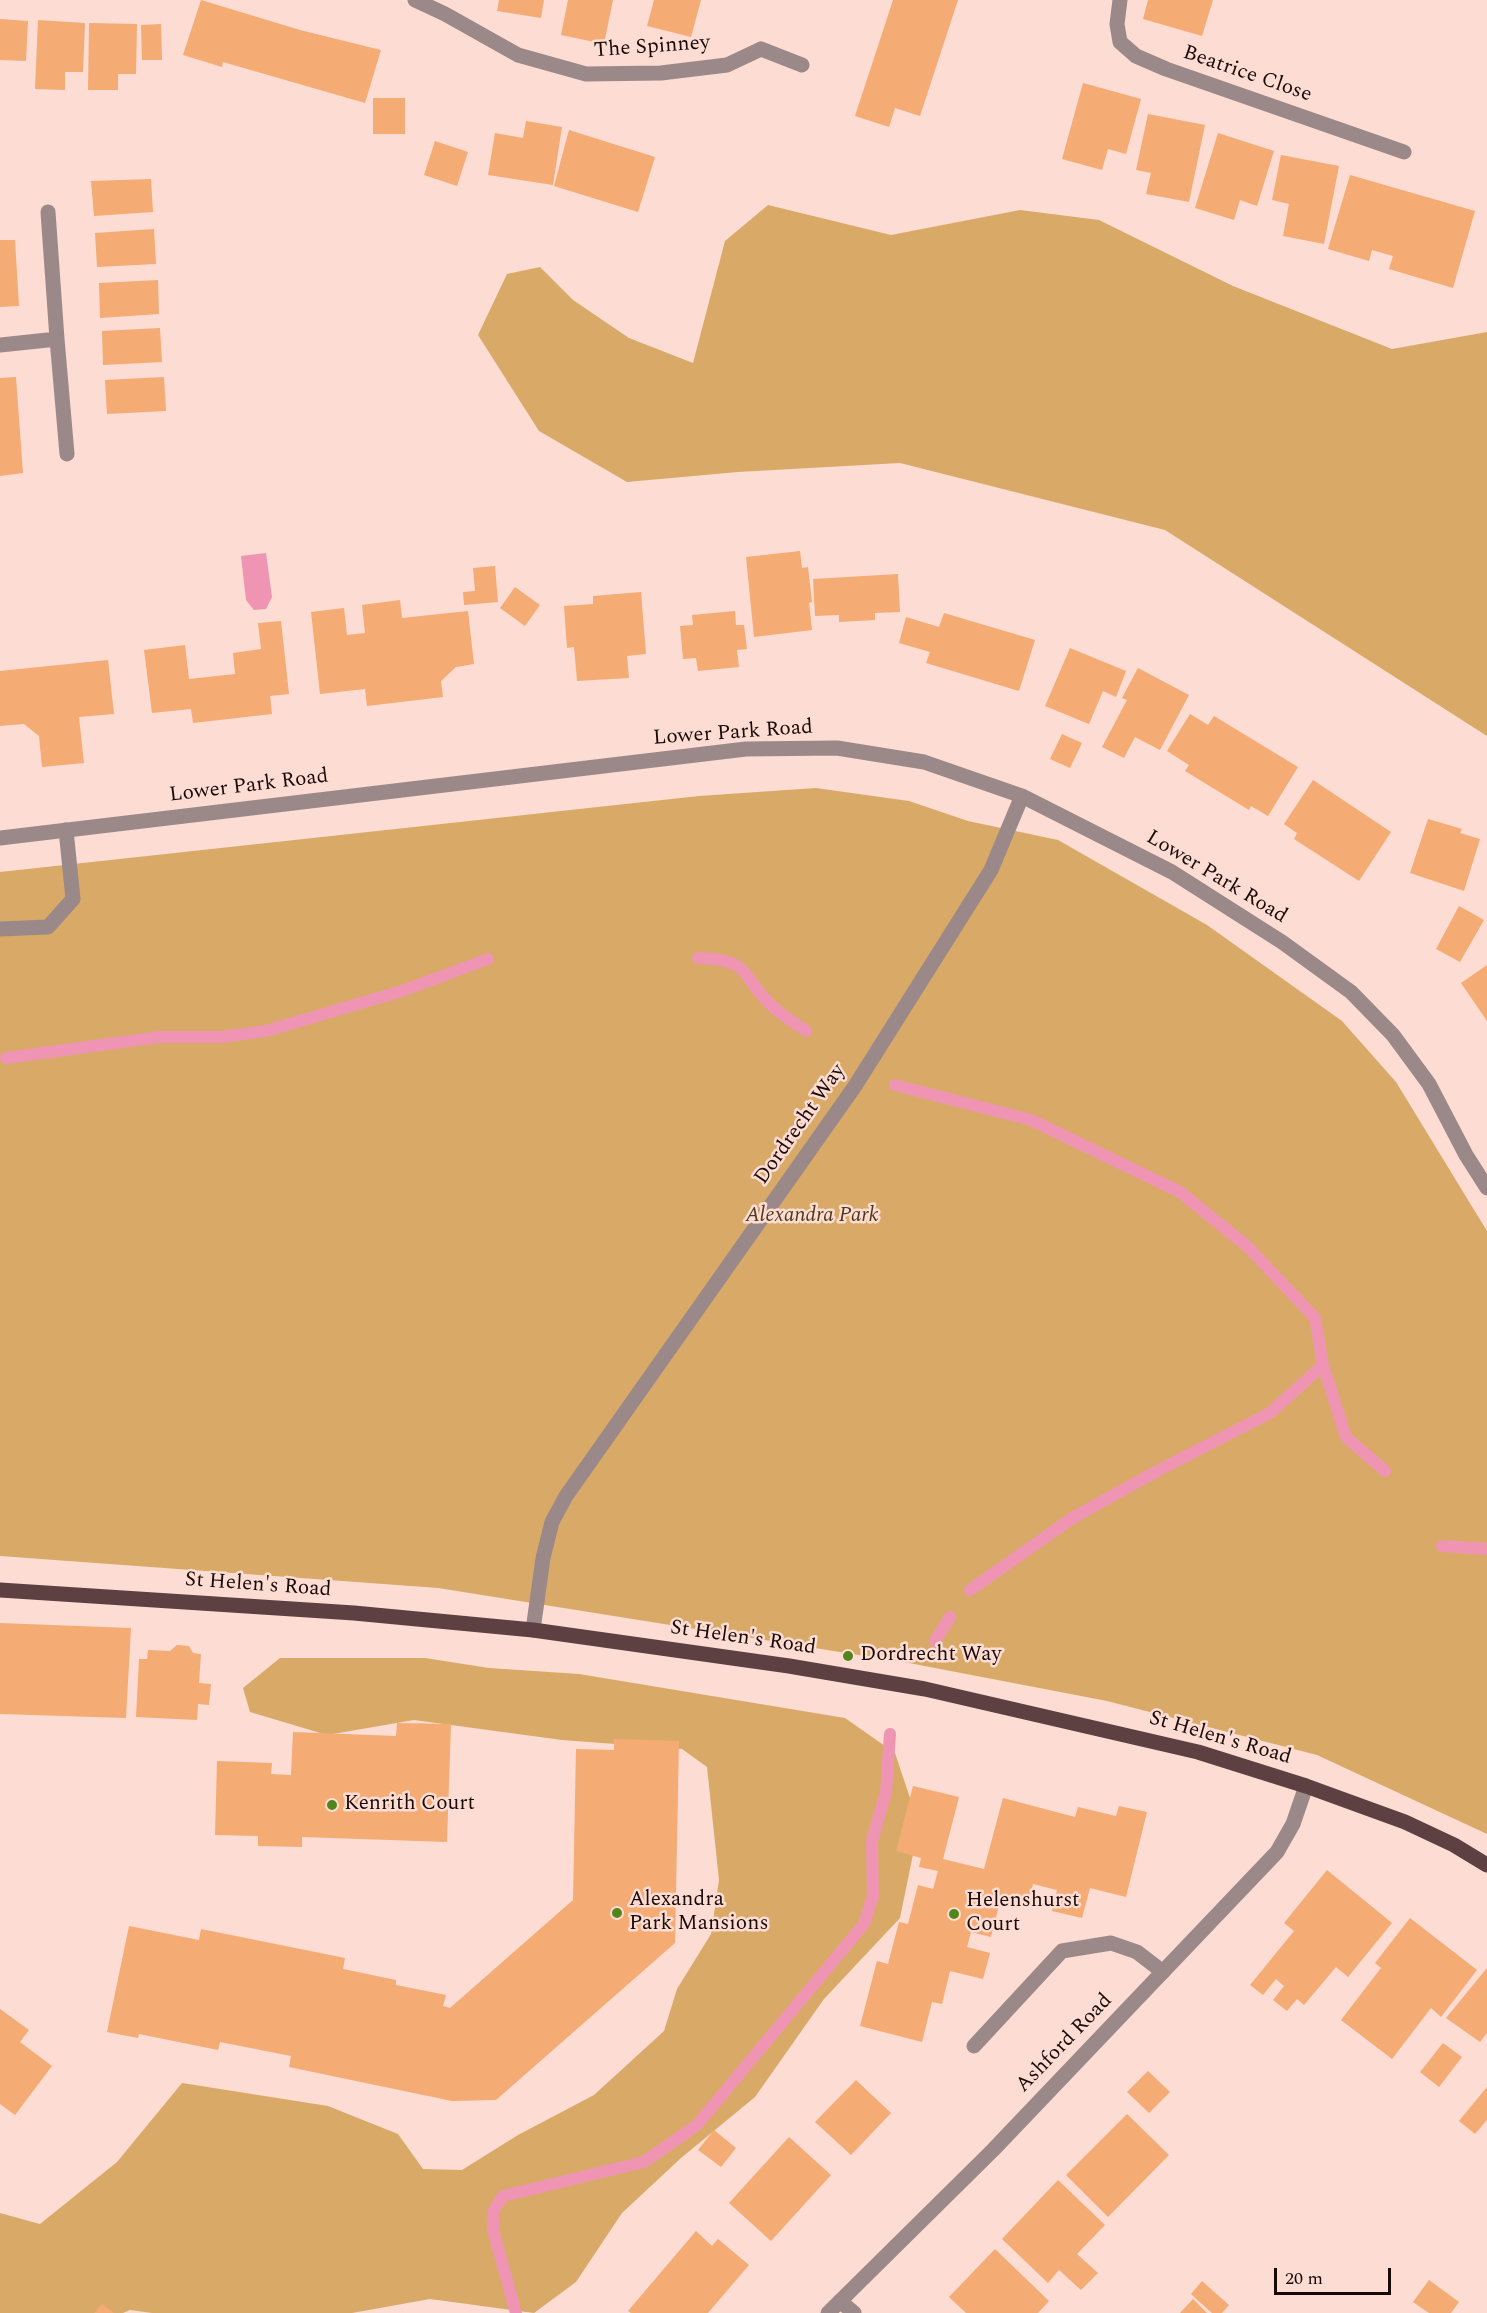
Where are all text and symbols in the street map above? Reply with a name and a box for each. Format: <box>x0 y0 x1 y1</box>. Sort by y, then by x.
street label: The Spinney <box>593 31 711 65</box>
street label: Beatrice Close <box>1179 41 1315 109</box>
street label: Lower Park Road <box>652 716 814 752</box>
street label: Lower Park Road <box>168 765 330 809</box>
street label: Lower Park Road <box>1141 826 1291 930</box>
street label: Dordrecht Way <box>750 1060 852 1190</box>
park label: Alexandra Park <box>745 1204 879 1230</box>
street label: St Helen's Road <box>184 1568 332 1604</box>
street label: St Helen's Road <box>669 1616 817 1662</box>
place label: Dordrecht Way <box>860 1643 1002 1669</box>
marker: Dordrecht Way <box>841 1649 855 1663</box>
street label: St Helen's Road <box>1146 1707 1294 1771</box>
place label: Kenrith Court <box>344 1792 475 1818</box>
marker: Kenrith Court <box>325 1798 339 1812</box>
place label: Alexandra Park Mansions <box>629 1888 768 1938</box>
place label: Helenshurst Court <box>966 1889 1079 1939</box>
marker: Alexandra Park Mansions <box>610 1906 624 1920</box>
marker: Helenshurst Court <box>947 1907 961 1921</box>
street label: Ashford Road <box>1012 1989 1118 2099</box>
scale bar <box>1277 2256 1394 2294</box>
text: 20 m <box>1285 2265 1323 2292</box>

